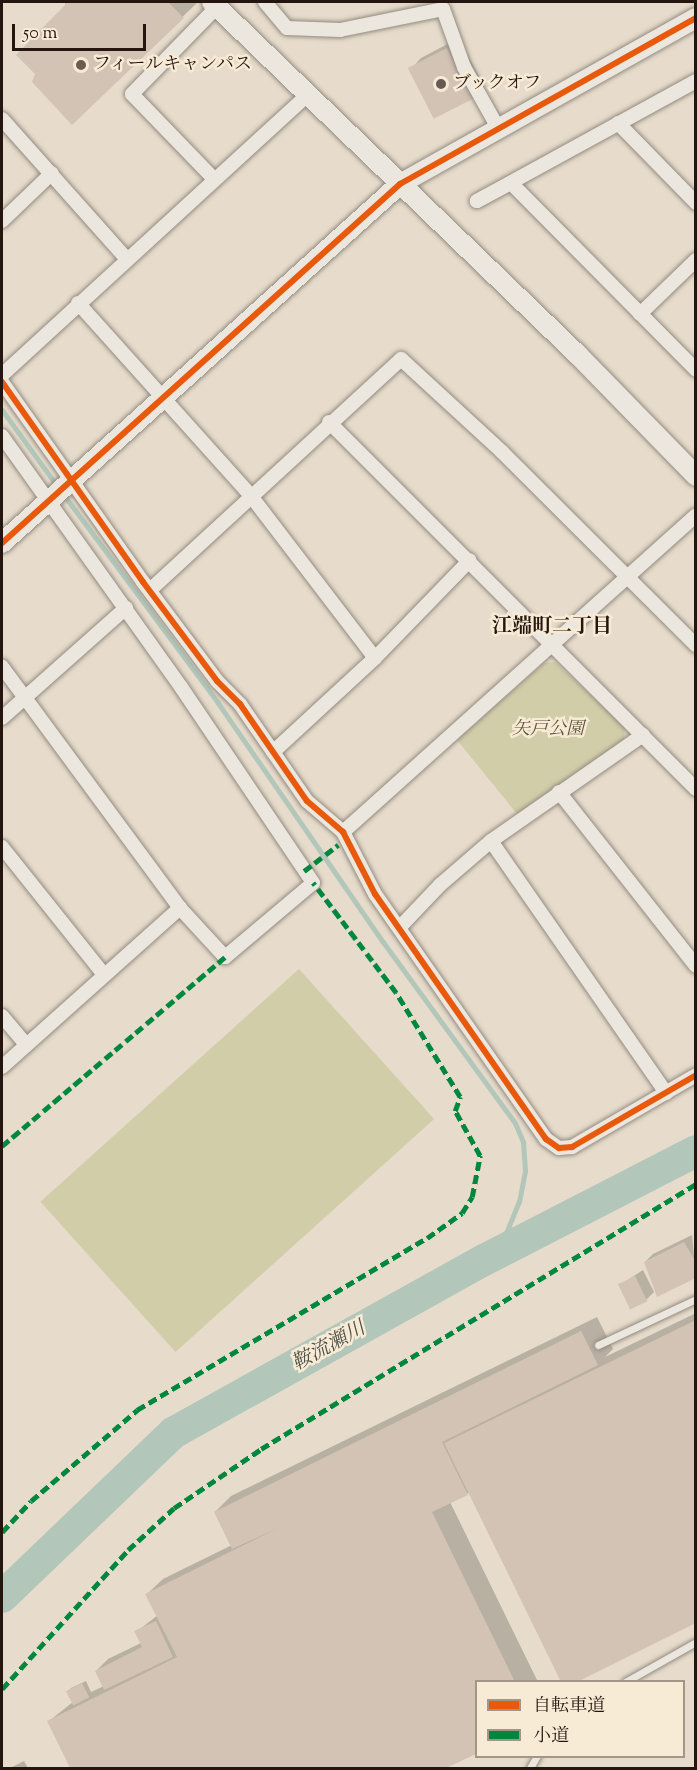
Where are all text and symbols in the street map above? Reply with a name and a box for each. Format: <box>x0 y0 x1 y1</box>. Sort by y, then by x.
scale bar <box>15 12 148 50</box>
text: 50 m <box>23 21 57 47</box>
place label: フィールキャンパス <box>93 54 255 76</box>
marker: フィールキャンパス <box>74 58 88 72</box>
place label: ブックオフ <box>453 73 543 95</box>
marker: ブックオフ <box>434 77 448 91</box>
district label: 江端町二丁目 <box>492 615 612 639</box>
park label: 矢戸公園 <box>512 719 584 741</box>
water label: 鞍流瀬川 <box>288 1317 370 1377</box>
legend <box>475 1680 685 1758</box>
text: 自転車道 <box>533 1694 605 1720</box>
text: 小道 <box>533 1724 569 1750</box>

